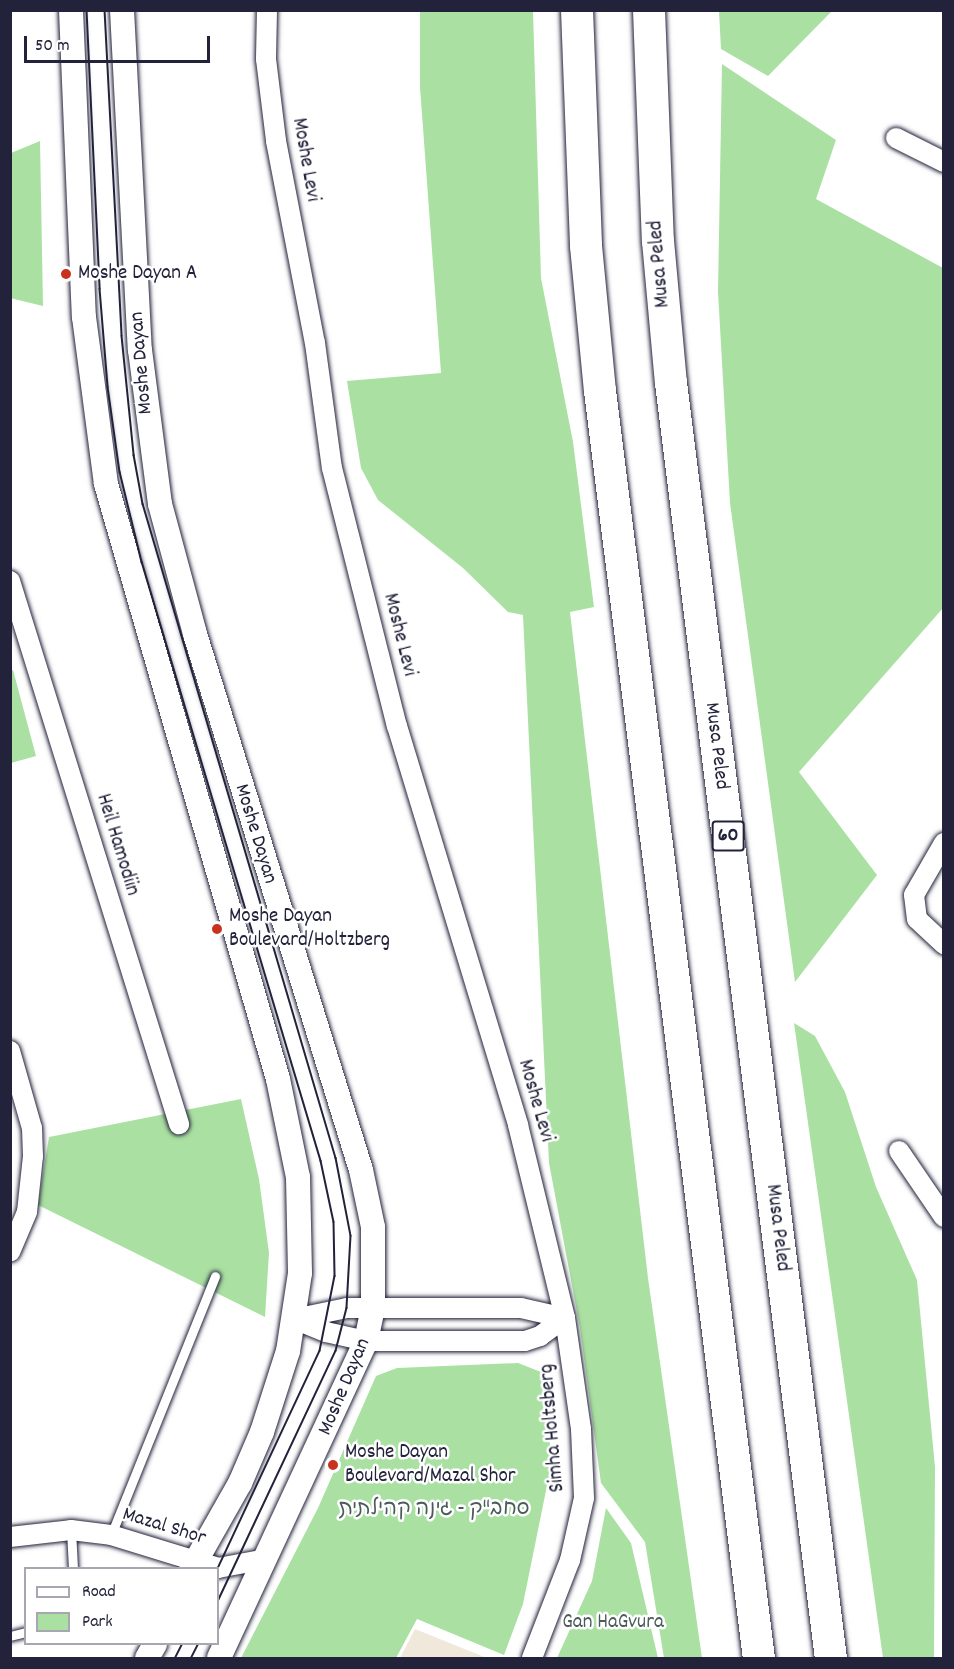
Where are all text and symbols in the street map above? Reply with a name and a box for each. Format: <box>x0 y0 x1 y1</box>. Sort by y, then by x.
scale bar <box>27 24 213 62</box>
text: 50 m <box>35 34 70 59</box>
street label: Moshe Levi <box>285 116 325 204</box>
street label: Musa Peled <box>644 219 676 309</box>
place label: Moshe Dayan A <box>78 261 197 287</box>
marker: Moshe Dayan A <box>59 267 73 281</box>
street label: Moshe Dayan <box>125 311 159 415</box>
street label: Moshe Levi <box>377 591 421 679</box>
street label: Musa Peled <box>698 701 734 791</box>
street label: Moshe Dayan <box>228 781 282 887</box>
street label: Heil Hamodiin <box>90 791 144 899</box>
road number: 60 <box>712 819 744 853</box>
place label: Moshe Dayan Boulevard/Holtzberg <box>229 904 390 954</box>
marker: Moshe Dayan Boulevard/Holtzberg <box>210 922 224 936</box>
street label: Moshe Levi <box>511 1057 559 1145</box>
street label: Musa Peled <box>759 1183 795 1273</box>
street label: Moshe Dayan <box>313 1335 377 1439</box>
street label: Simha Holtsberg <box>535 1363 571 1493</box>
place label: Moshe Dayan Boulevard/Mazal Shor <box>345 1440 516 1490</box>
marker: Moshe Dayan Boulevard/Mazal Shor <box>326 1458 340 1472</box>
park label: סחב"ק - גינה קהילתית <box>338 1497 530 1523</box>
street label: Mazal Shor <box>119 1502 209 1552</box>
legend <box>24 1567 219 1645</box>
text: Road <box>82 1580 116 1605</box>
text: Park <box>82 1610 113 1635</box>
park label: Gan HaGvura <box>562 1610 664 1636</box>

